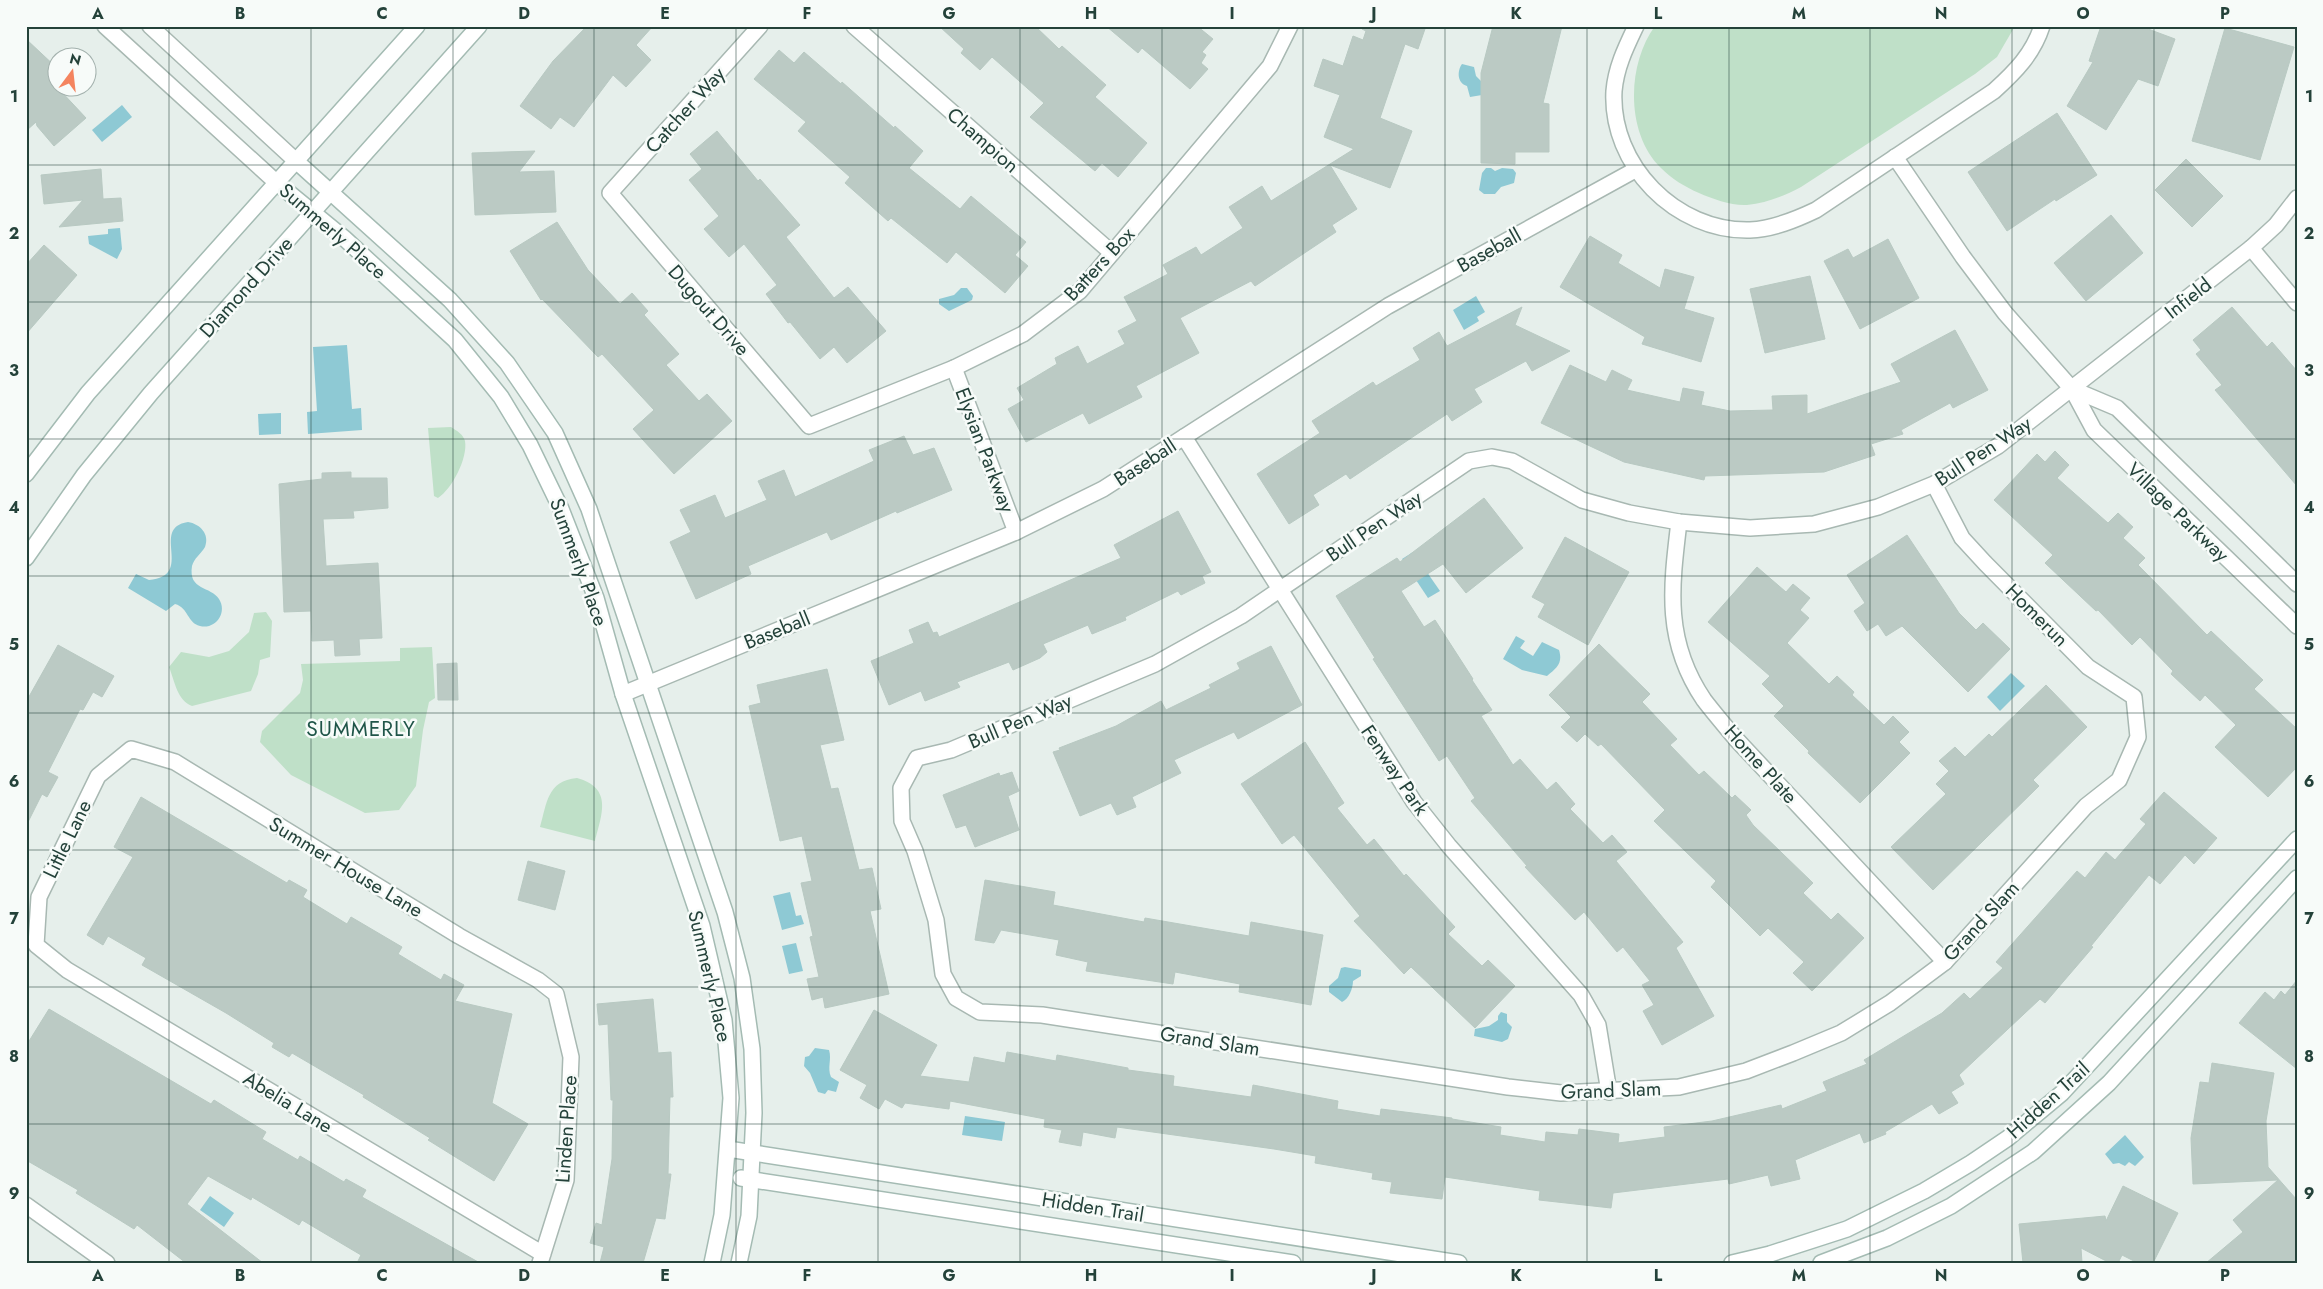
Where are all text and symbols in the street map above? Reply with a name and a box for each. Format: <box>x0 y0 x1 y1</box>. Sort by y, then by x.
text: A <box>91 2 104 25</box>
text: B <box>235 2 245 25</box>
text: C <box>376 2 388 25</box>
text: D <box>518 2 530 25</box>
text: E <box>660 2 670 25</box>
text: F <box>803 2 811 25</box>
text: G <box>942 2 956 25</box>
text: H <box>1085 2 1097 25</box>
text: I <box>1229 2 1235 25</box>
text: J <box>1368 2 1377 25</box>
text: K <box>1510 2 1522 25</box>
text: L <box>1654 2 1663 25</box>
text: M <box>1792 2 1806 25</box>
text: N <box>1935 2 1947 25</box>
text: O <box>2076 2 2090 25</box>
text: P <box>2220 2 2230 25</box>
north arrow <box>48 48 98 98</box>
text: N <box>67 48 83 71</box>
street label: Catcher Way <box>639 61 732 160</box>
text: 1 <box>10 85 18 108</box>
text: 1 <box>2305 85 2313 108</box>
street label: Champion <box>940 101 1025 180</box>
street label: Summerly Place <box>272 176 393 286</box>
street label: Batters Box <box>1057 220 1142 308</box>
street label: Baseball <box>1452 221 1527 280</box>
text: 2 <box>9 222 19 245</box>
text: 2 <box>2304 222 2314 245</box>
street label: Diamond Drive <box>193 230 300 344</box>
street label: Dugout Drive <box>661 258 756 362</box>
street label: Infield <box>2159 271 2218 326</box>
text: 3 <box>9 359 19 382</box>
text: 3 <box>2304 359 2314 382</box>
street label: Elysian Parkway <box>947 384 1022 517</box>
street label: Bull Pen Way <box>1929 409 2038 494</box>
street label: Baseball <box>1108 431 1182 493</box>
street label: Village Parkway <box>2120 456 2236 569</box>
street label: Bull Pen Way <box>1321 483 1428 569</box>
street label: Summerly Place <box>542 494 615 630</box>
text: 4 <box>8 496 20 519</box>
text: 4 <box>2303 496 2315 519</box>
street label: Homerun <box>1998 577 2075 654</box>
street label: Baseball <box>740 604 815 657</box>
text: 5 <box>9 633 19 656</box>
text: 5 <box>2304 633 2314 656</box>
street label: Bull Pen Way <box>964 687 1077 756</box>
district label: SUMMERLY <box>306 714 416 744</box>
street label: Home Plate <box>1717 718 1804 810</box>
street label: Fenway Park <box>1354 719 1436 822</box>
text: 6 <box>9 770 19 793</box>
text: 6 <box>2304 770 2314 793</box>
street label: Little Lane <box>36 795 99 883</box>
street label: Summer House Lane <box>263 810 428 925</box>
street label: Grand Slam <box>1936 875 2026 968</box>
text: 7 <box>9 907 19 930</box>
street label: Summerly Place <box>680 907 739 1045</box>
text: 7 <box>2304 907 2314 930</box>
street label: Grand Slam <box>1158 1019 1262 1064</box>
text: 8 <box>9 1045 19 1068</box>
text: 8 <box>2304 1045 2314 1068</box>
street label: Hidden Trail <box>2000 1055 2096 1146</box>
street label: Abelia Lane <box>238 1064 338 1141</box>
street label: Linden Place <box>548 1074 585 1184</box>
street label: Grand Slam <box>1560 1074 1662 1107</box>
text: 9 <box>9 1182 19 1205</box>
text: 9 <box>2304 1182 2314 1205</box>
street label: Hidden Trail <box>1040 1185 1146 1230</box>
text: A <box>91 1264 104 1287</box>
text: B <box>235 1264 245 1287</box>
text: C <box>376 1264 388 1287</box>
text: D <box>518 1264 530 1287</box>
text: E <box>660 1264 670 1287</box>
text: F <box>803 1264 811 1287</box>
text: G <box>942 1264 956 1287</box>
text: H <box>1085 1264 1097 1287</box>
text: I <box>1229 1264 1235 1287</box>
text: J <box>1368 1264 1377 1287</box>
text: K <box>1510 1264 1522 1287</box>
text: L <box>1654 1264 1663 1287</box>
text: M <box>1792 1264 1806 1287</box>
text: N <box>1935 1264 1947 1287</box>
text: O <box>2076 1264 2090 1287</box>
text: P <box>2220 1264 2230 1287</box>

